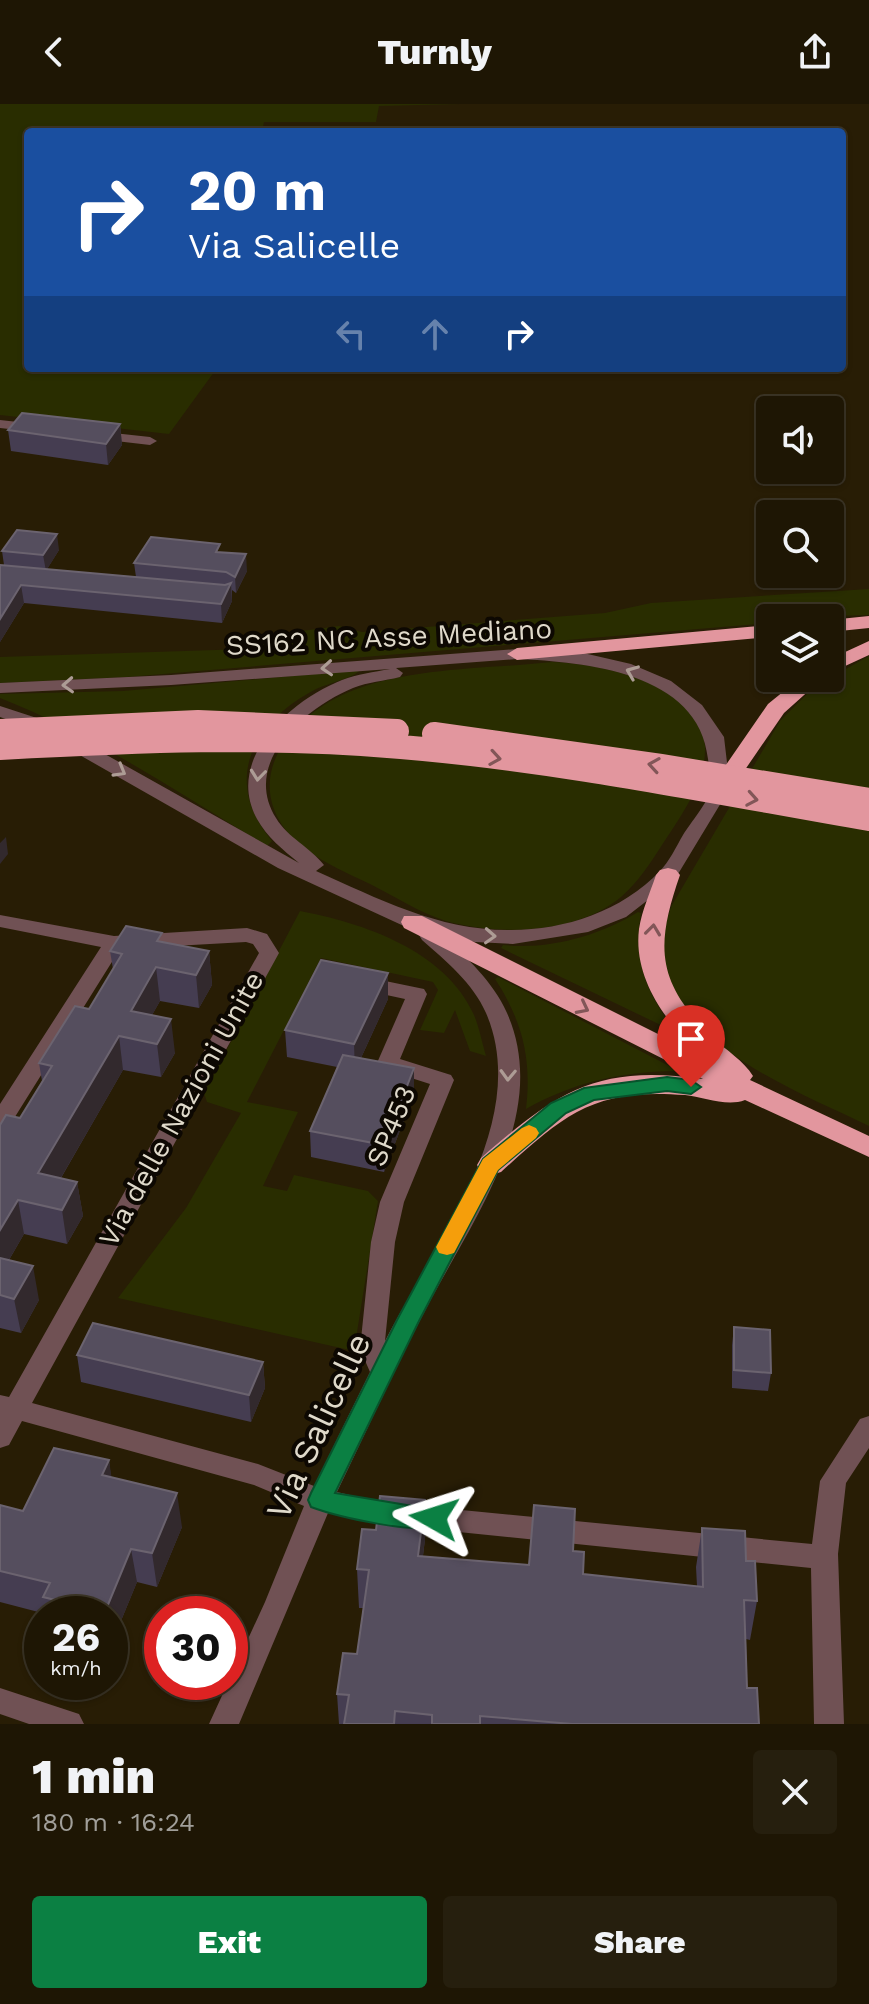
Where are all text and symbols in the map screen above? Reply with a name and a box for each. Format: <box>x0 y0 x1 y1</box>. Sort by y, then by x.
icon: back <box>32 30 76 74</box>
icon: share <box>793 30 837 74</box>
text: Turnly <box>377 31 492 73</box>
text: 20 m <box>188 158 326 224</box>
icon: right <box>56 160 160 264</box>
text: Via Salicelle <box>188 225 400 267</box>
icon: left <box>329 312 373 356</box>
icon: ahead <box>413 312 457 356</box>
icon: right <box>497 312 541 356</box>
map controls <box>756 396 844 692</box>
button: sound <box>756 396 844 484</box>
button: search <box>756 500 844 588</box>
button: layers <box>756 604 844 692</box>
street label: SS162 NC Asse Mediano <box>225 612 553 662</box>
one-way arrow <box>320 659 333 676</box>
one-way arrow <box>626 665 640 681</box>
one-way arrow <box>61 676 74 693</box>
one-way arrow <box>489 749 502 766</box>
one-way arrow <box>647 757 661 774</box>
one-way arrow <box>112 761 126 776</box>
one-way arrow <box>249 769 266 782</box>
one-way arrow <box>745 790 759 807</box>
one-way arrow <box>645 923 662 936</box>
one-way arrow <box>484 927 497 944</box>
street label: Via delle Nazioni Unite <box>92 966 270 1252</box>
one-way arrow <box>574 998 589 1013</box>
pin <box>657 1005 725 1087</box>
icon: arrive <box>669 1017 713 1061</box>
one-way arrow <box>500 1070 517 1082</box>
street label: SP453 <box>359 1081 423 1171</box>
street label: Via Salicelle <box>258 1327 378 1525</box>
position arrow <box>392 1476 476 1560</box>
speed limit sign: 30 <box>144 1596 248 1700</box>
text: 26 <box>52 1614 100 1661</box>
text: km/h <box>50 1656 102 1680</box>
text: 1 min <box>32 1748 155 1805</box>
button: close <box>753 1750 837 1834</box>
text: 180 m · 16:24 <box>32 1807 195 1837</box>
button: Exit <box>32 1896 427 1988</box>
button: Share <box>443 1896 837 1988</box>

